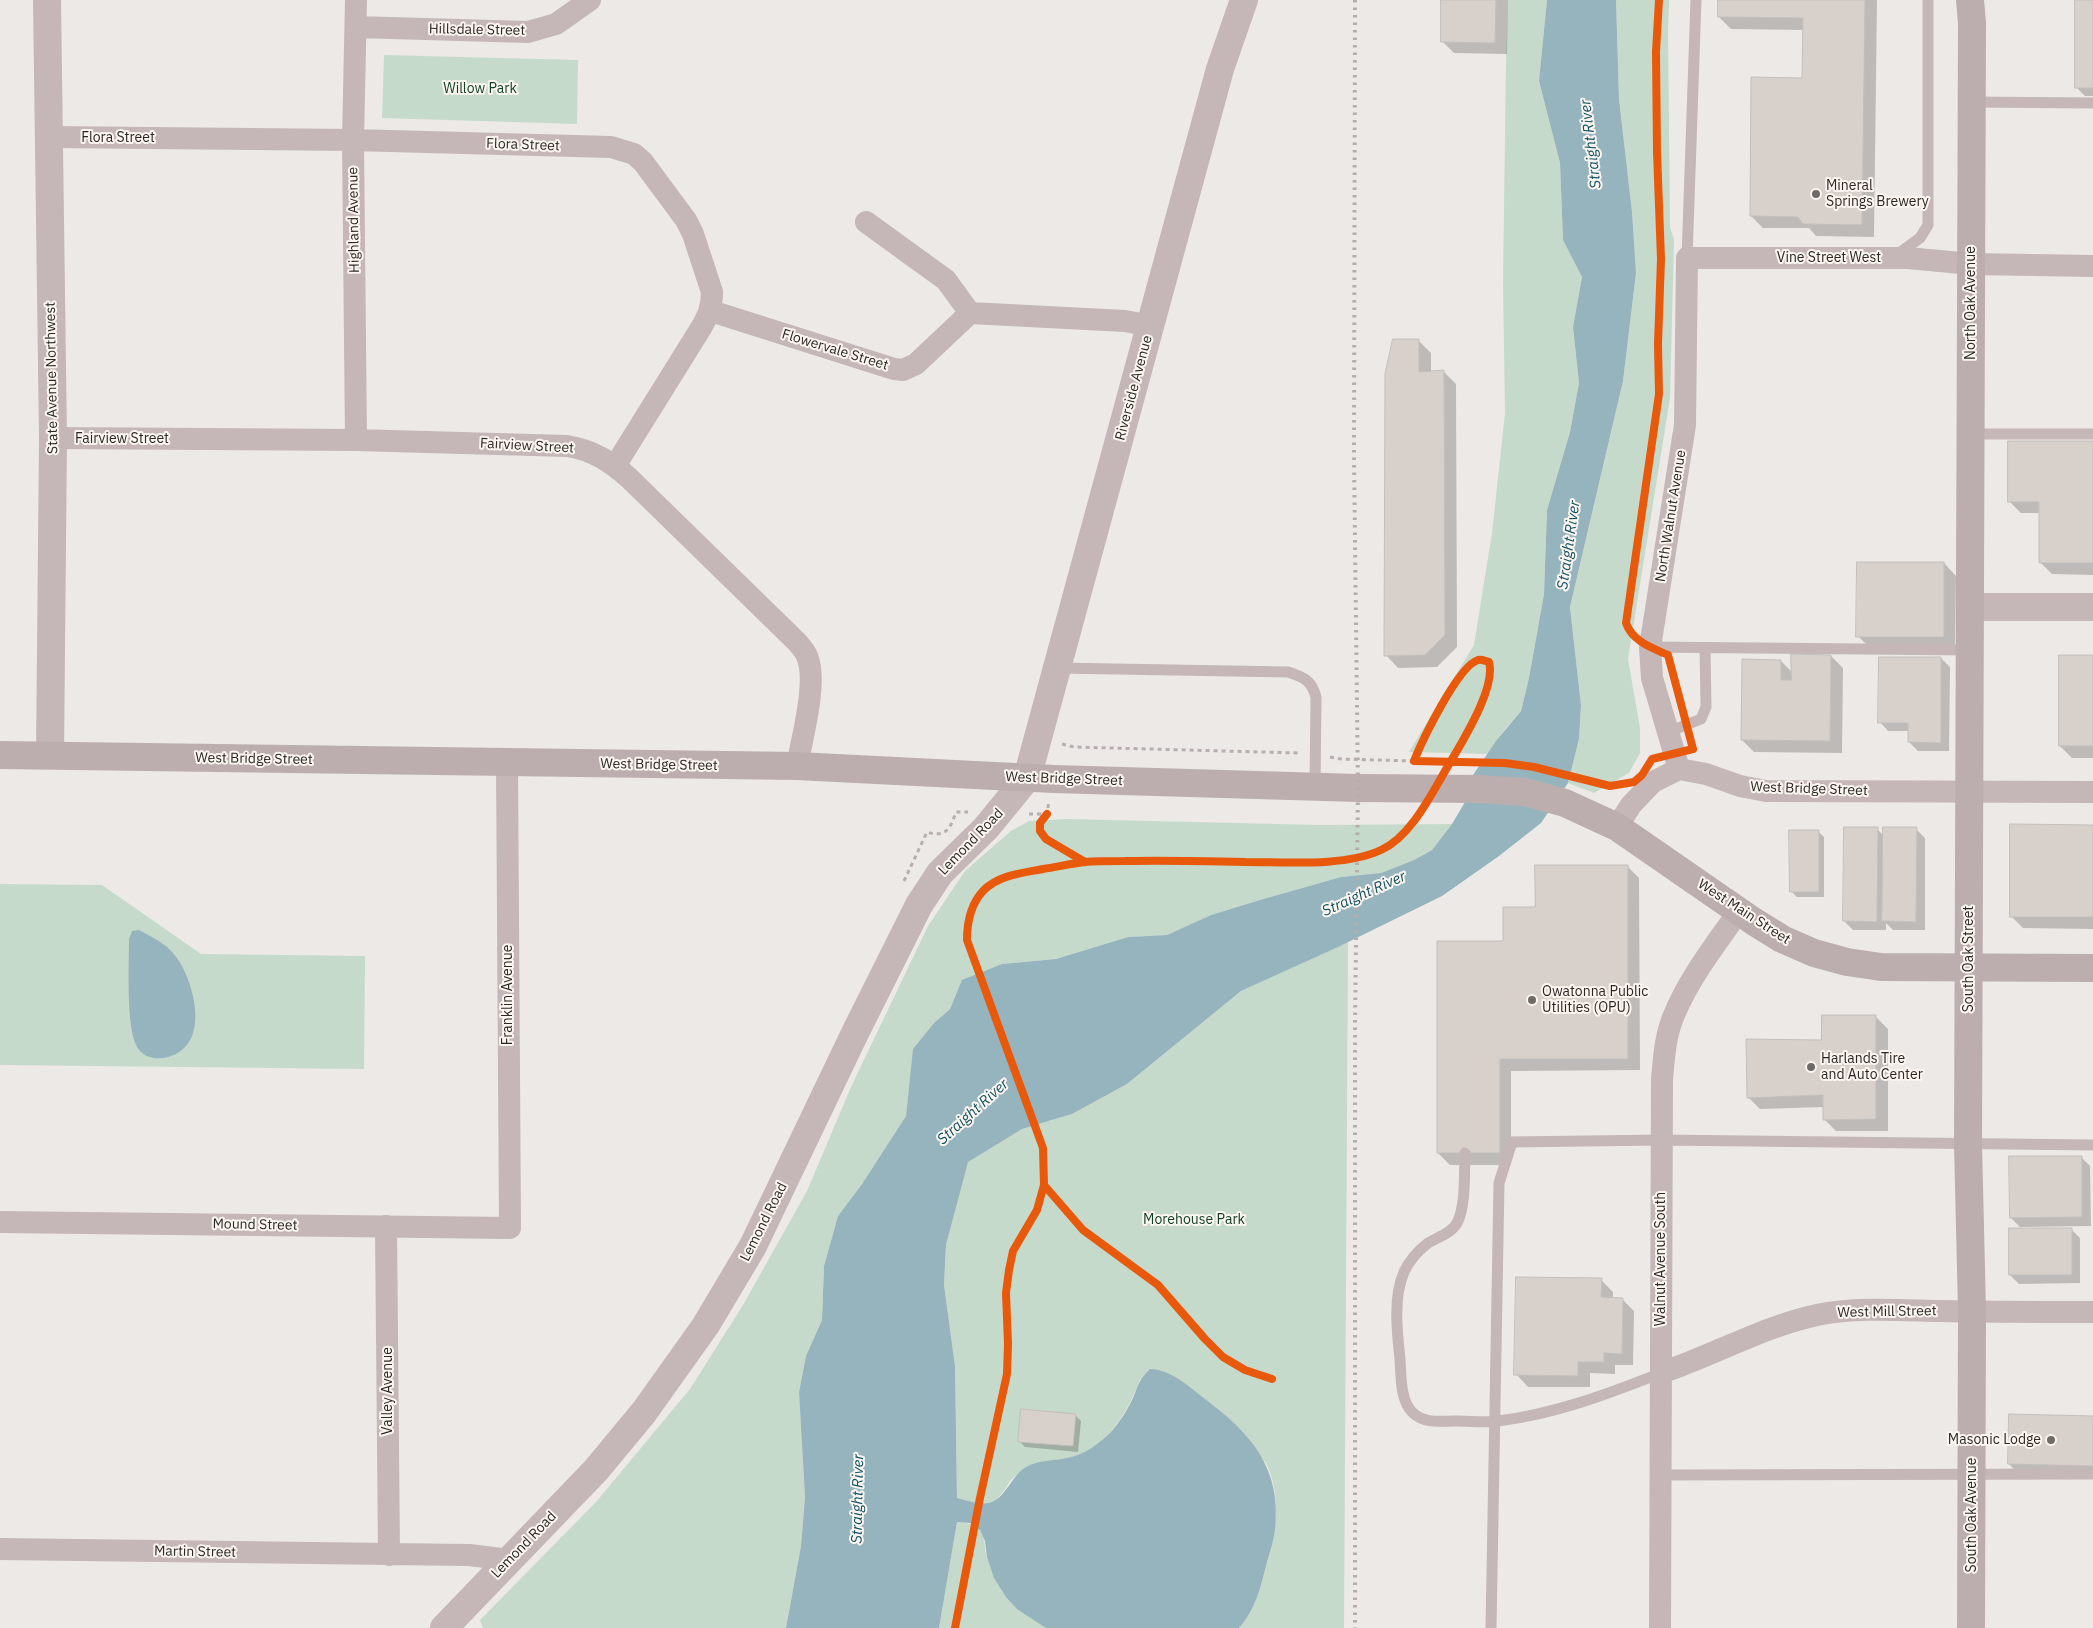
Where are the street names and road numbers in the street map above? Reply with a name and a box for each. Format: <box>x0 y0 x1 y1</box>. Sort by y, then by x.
street label: Hillsdale Street <box>429 21 525 39</box>
street label: Flora Street <box>81 130 155 146</box>
street label: Flora Street <box>486 135 560 155</box>
street label: Highland Avenue <box>345 167 363 273</box>
street label: North Oak Avenue <box>1963 246 1979 360</box>
street label: Vine Street West <box>1777 250 1881 266</box>
street label: State Avenue Northwest <box>42 302 62 454</box>
street label: Flowervale Street <box>780 326 890 374</box>
street label: Riverside Avenue <box>1112 334 1156 442</box>
street label: Fairview Street <box>75 431 169 447</box>
street label: Fairview Street <box>480 435 574 457</box>
street label: North Walnut Avenue <box>1652 449 1690 583</box>
street label: West Bridge Street <box>195 750 313 768</box>
street label: West Bridge Street <box>600 756 718 774</box>
street label: West Bridge Street <box>1005 769 1123 789</box>
street label: West Bridge Street <box>1750 779 1868 799</box>
street label: Lemond Road <box>935 805 1007 879</box>
street label: West Main Street <box>1695 876 1793 948</box>
street label: South Oak Street <box>1961 906 1977 1012</box>
street label: Franklin Avenue <box>500 945 516 1045</box>
street label: Lemond Road <box>737 1180 791 1264</box>
street label: Walnut Avenue South <box>1653 1192 1669 1326</box>
street label: Mound Street <box>212 1216 298 1234</box>
street label: West Mill Street <box>1837 1303 1937 1321</box>
street label: Valley Avenue <box>380 1347 396 1435</box>
street label: South Oak Avenue <box>1964 1458 1980 1572</box>
street label: Lemond Road <box>488 1508 560 1582</box>
street label: Martin Street <box>154 1543 236 1561</box>

